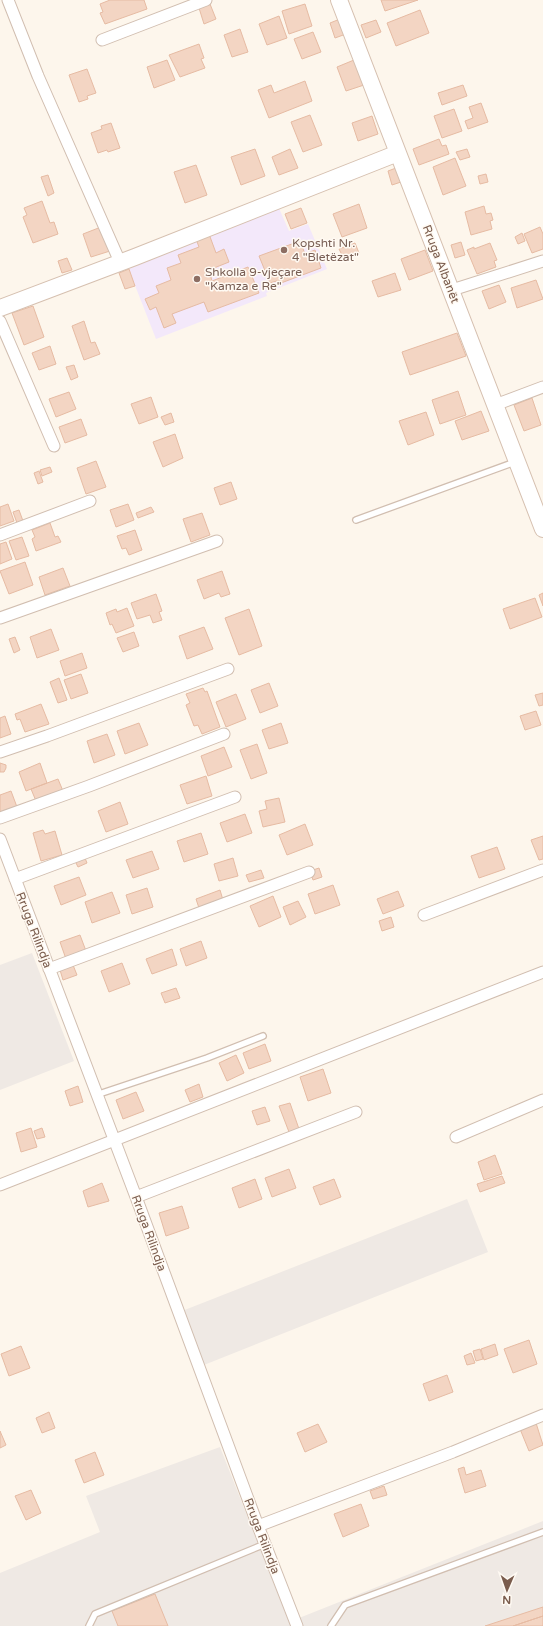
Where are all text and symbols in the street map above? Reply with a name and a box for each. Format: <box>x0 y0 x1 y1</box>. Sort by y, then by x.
street label: Rruga Albanët <box>420 223 463 306</box>
place label: Kopshti Nr. 4 "Bletëzat" <box>292 236 359 264</box>
marker: Kopshti Nr. 4 "Bletëzat" <box>279 245 289 255</box>
place label: Shkolla 9-vjeçare "Kamza e Re" <box>205 265 302 293</box>
marker: Shkolla 9-vjeçare "Kamza e Re" <box>192 274 202 284</box>
street label: Rruga Rilindja <box>13 890 55 970</box>
street label: Rruga Rilindja <box>129 1193 169 1273</box>
street label: Rruga Rilindja <box>241 1496 283 1576</box>
north arrow <box>487 1570 527 1610</box>
text: N <box>502 1593 511 1606</box>

